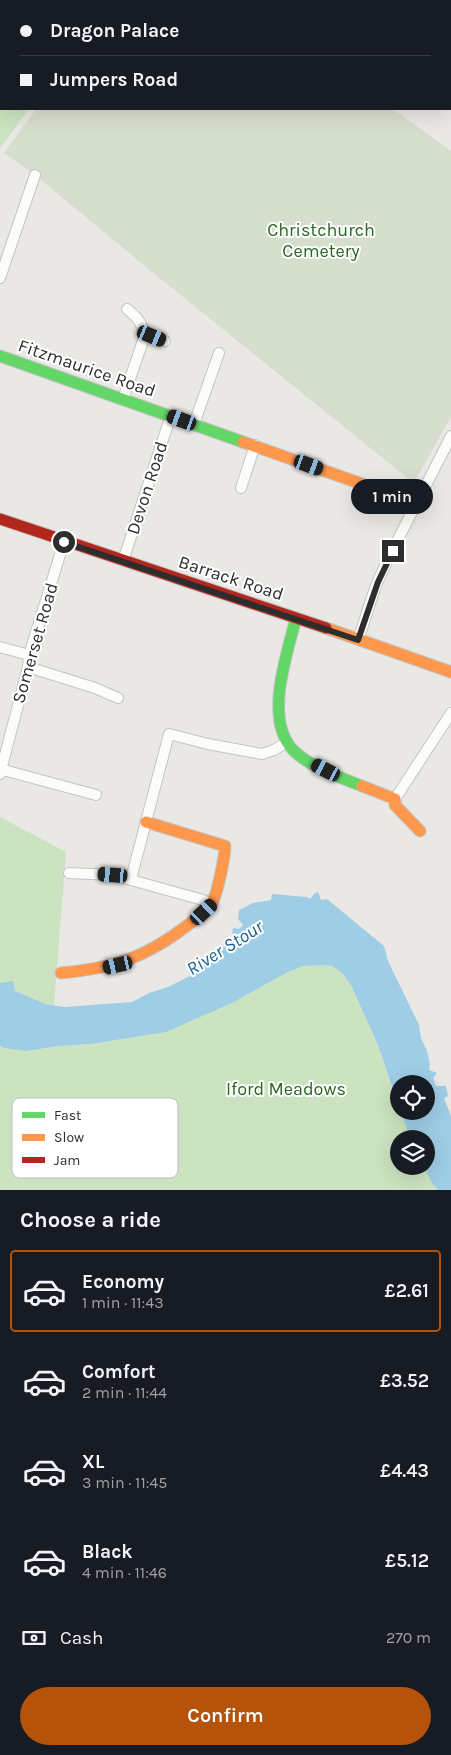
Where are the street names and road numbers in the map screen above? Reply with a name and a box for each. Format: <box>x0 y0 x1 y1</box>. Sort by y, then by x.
street label: Fitzmaurice Road <box>15 334 159 402</box>
street label: Devon Road <box>122 439 172 537</box>
street label: Barrack Road <box>176 551 286 605</box>
street label: Somerset Road <box>7 580 63 706</box>

